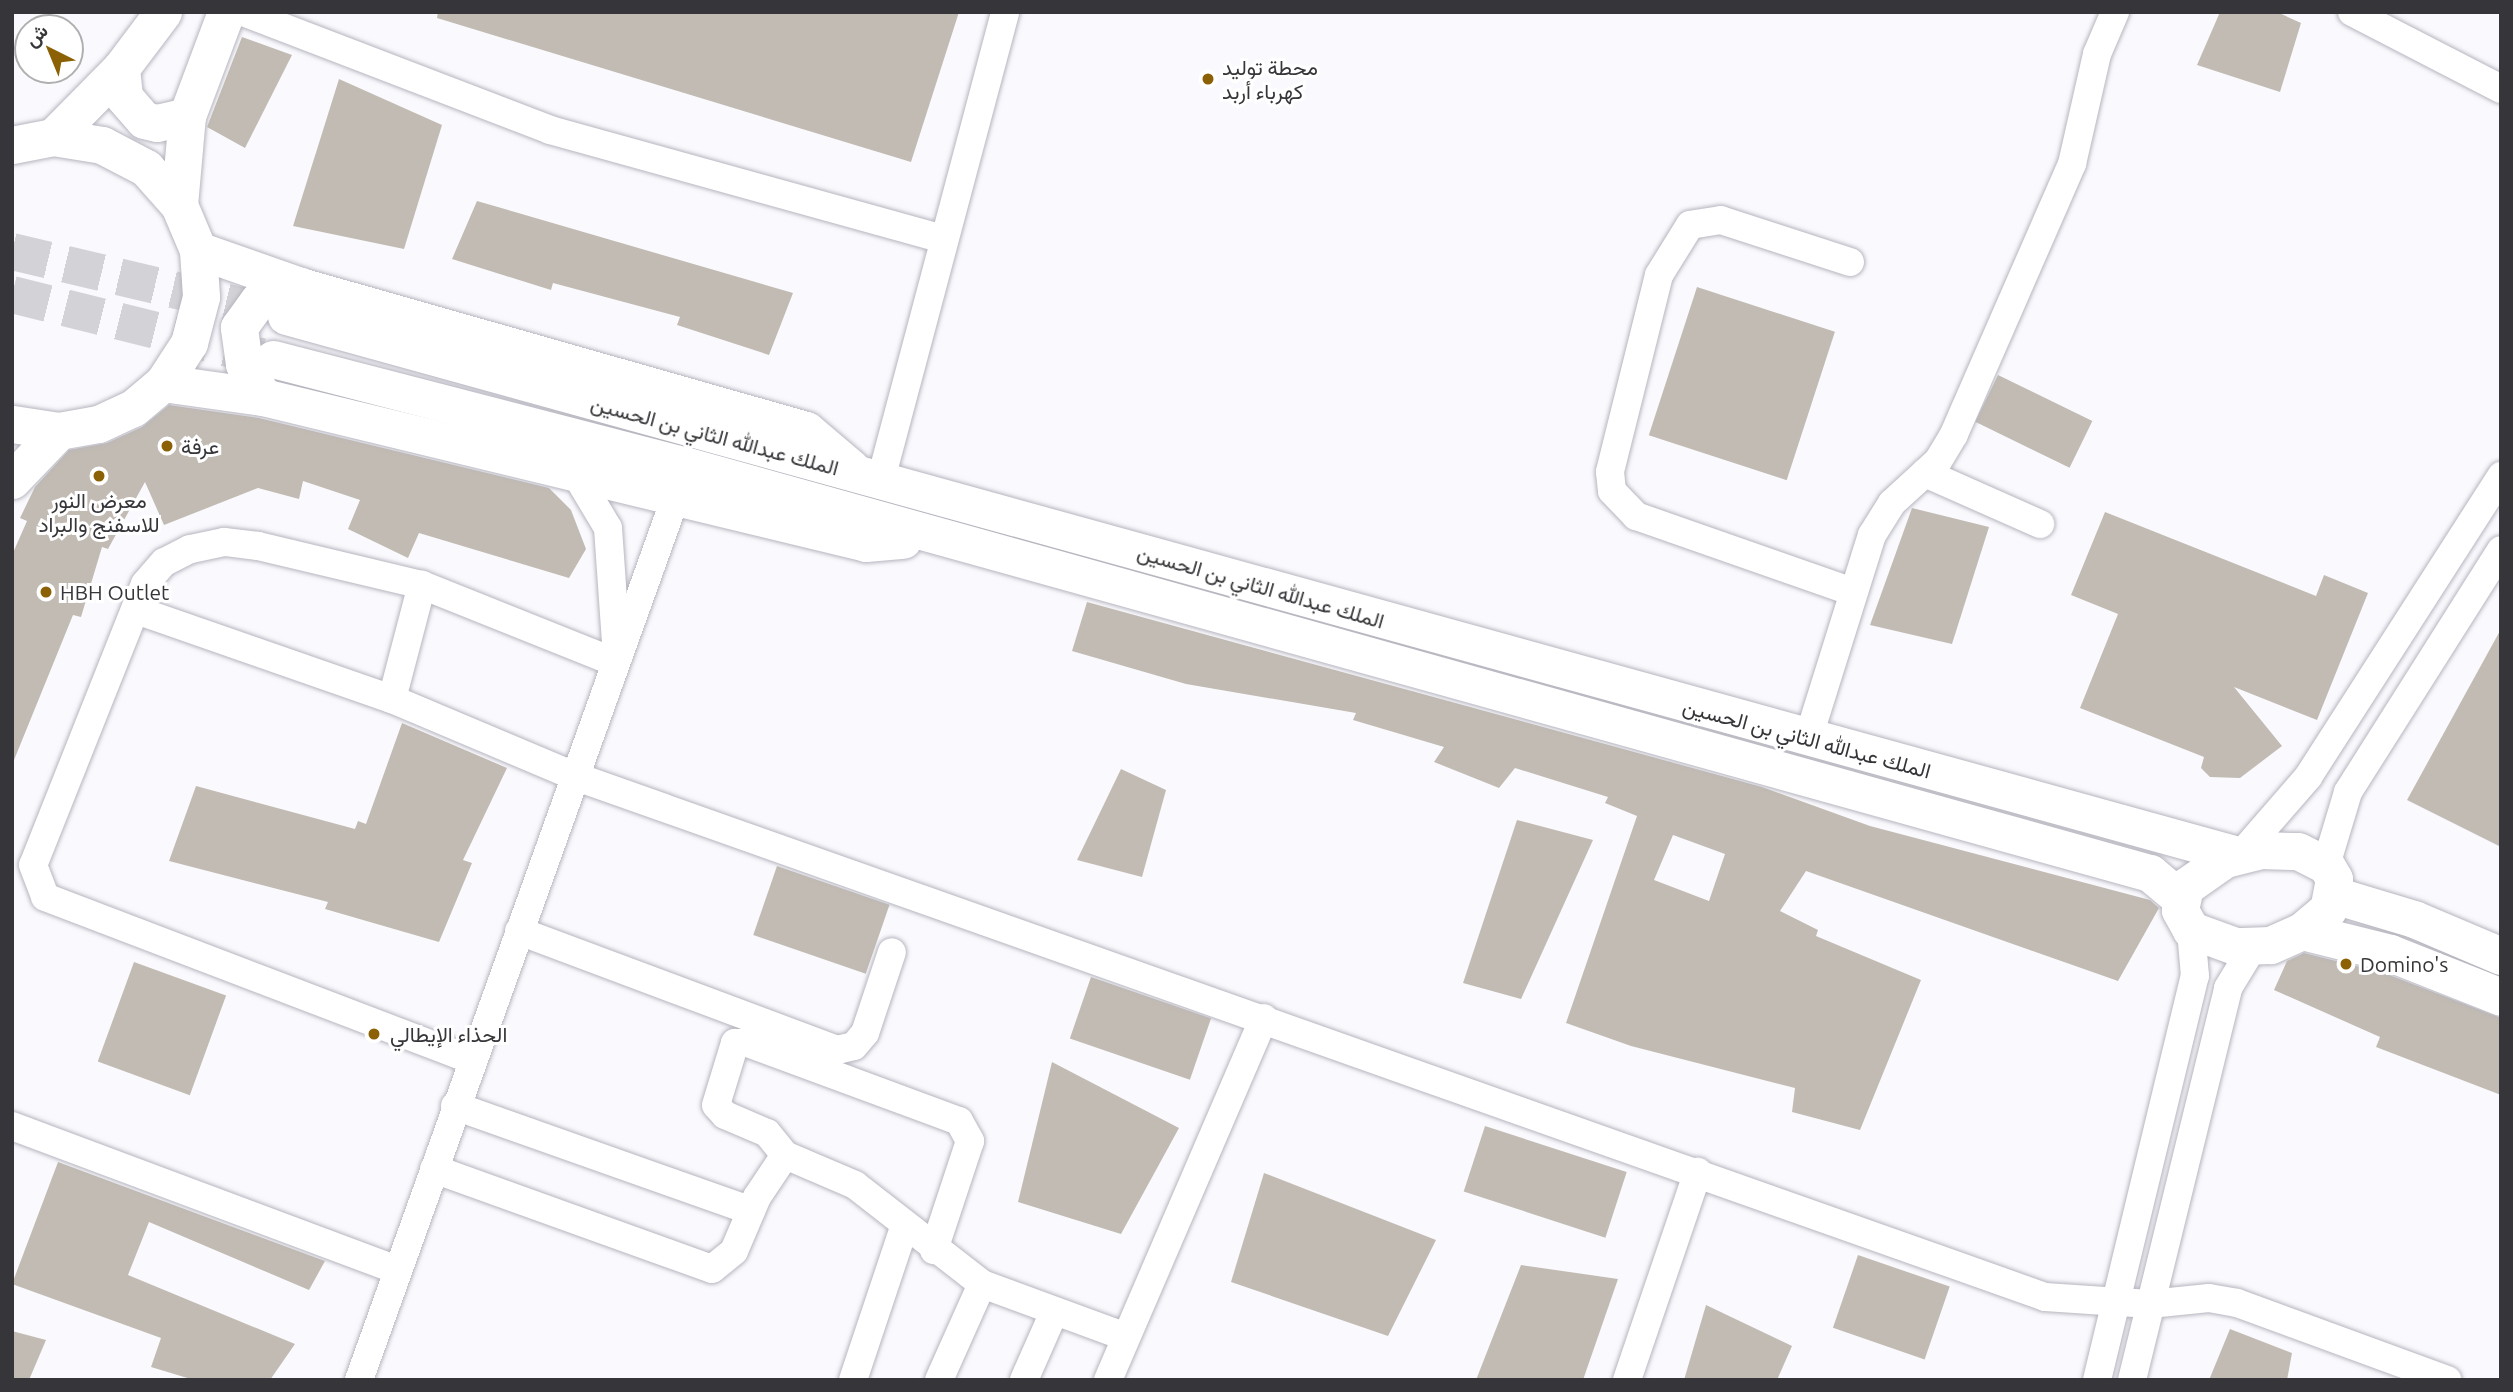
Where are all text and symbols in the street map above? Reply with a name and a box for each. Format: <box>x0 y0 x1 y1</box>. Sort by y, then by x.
north arrow <box>14 14 84 84</box>
text: ش <box>20 19 52 51</box>
place label: محطة توليد كهرباء أربد <box>1222 54 1318 104</box>
marker: محطة توليد كهرباء أربد <box>1200 71 1216 87</box>
street label: الملك عبدالله الثاني بن الحسين <box>588 390 842 480</box>
place label: عرفة <box>181 433 219 459</box>
marker: عرفة <box>159 438 175 454</box>
marker: معرض النور للاسفنج والبراد <box>91 468 107 484</box>
place label: معرض النور للاسفنج والبراد <box>38 487 160 537</box>
street label: الملك عبدالله الثاني بن الحسين <box>1135 539 1387 633</box>
place label: HBH Outlet <box>60 579 169 605</box>
marker: HBH Outlet <box>38 584 54 600</box>
street label: الملك عبدالله الثاني بن الحسين <box>1680 693 1934 783</box>
place label: Domino's <box>2360 951 2448 977</box>
marker: Domino's <box>2338 956 2354 972</box>
place label: الحذاء الإيطالي <box>390 1021 507 1047</box>
marker: الحذاء الإيطالي <box>364 1024 384 1044</box>

